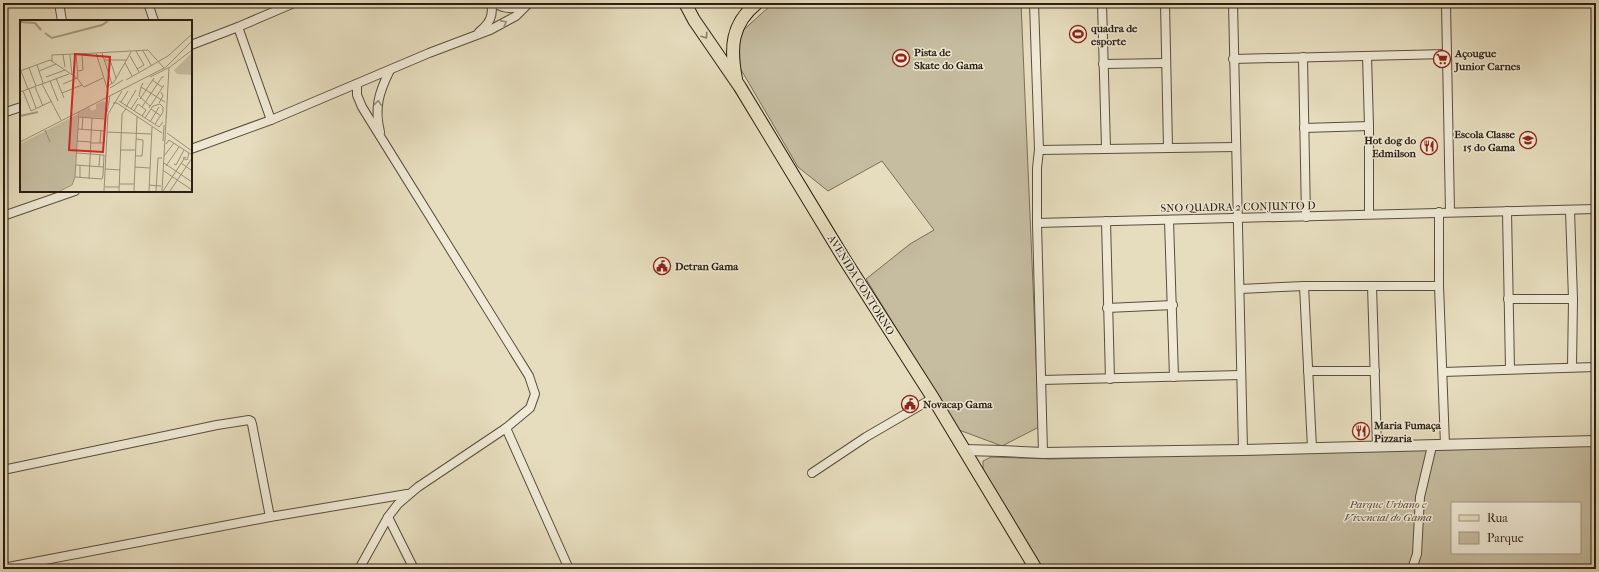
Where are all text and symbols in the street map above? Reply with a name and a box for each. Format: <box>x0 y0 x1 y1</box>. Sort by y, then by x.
inset map <box>20 20 192 192</box>
one-way arrow <box>499 21 507 28</box>
place label: quadra de esporte <box>1091 22 1138 48</box>
sports icon: quadra de esporte <box>1068 24 1088 44</box>
one-way arrow <box>700 32 708 39</box>
place label: Pista de Skate do Gama <box>914 46 984 72</box>
place label: Açougue Junior Carnes <box>1454 47 1520 73</box>
sports icon: Pista de Skate do Gama <box>891 48 911 68</box>
supermarket icon: Açougue Junior Carnes <box>1432 49 1452 69</box>
one-way arrow <box>373 100 382 106</box>
place label: Escola Classe 15 do Gama <box>1454 128 1516 154</box>
school or university icon: Escola Classe 15 do Gama <box>1518 130 1538 150</box>
place label: Hot dog do Edmilson <box>1364 134 1417 160</box>
restaurant icon: Hot dog do Edmilson <box>1419 136 1439 156</box>
street label: SNO QUADRA 2 CONJUNTO D <box>1160 199 1316 215</box>
street label: AVENIDA CONTORNO <box>824 232 897 338</box>
public building icon: Detran Gama <box>652 256 672 276</box>
place label: Detran Gama <box>674 260 739 273</box>
public building icon: Novacap Gama <box>900 394 920 414</box>
place label: Novacap Gama <box>923 398 993 411</box>
place label: Maria Fumaça Pizzaria <box>1373 419 1442 445</box>
restaurant icon: Maria Fumaça Pizzaria <box>1351 421 1371 441</box>
park label: Parque Urbano e Vivencial do Gama <box>1344 498 1432 524</box>
legend <box>1451 502 1581 554</box>
text: Rua <box>1487 511 1508 525</box>
text: Parque <box>1487 531 1524 545</box>

